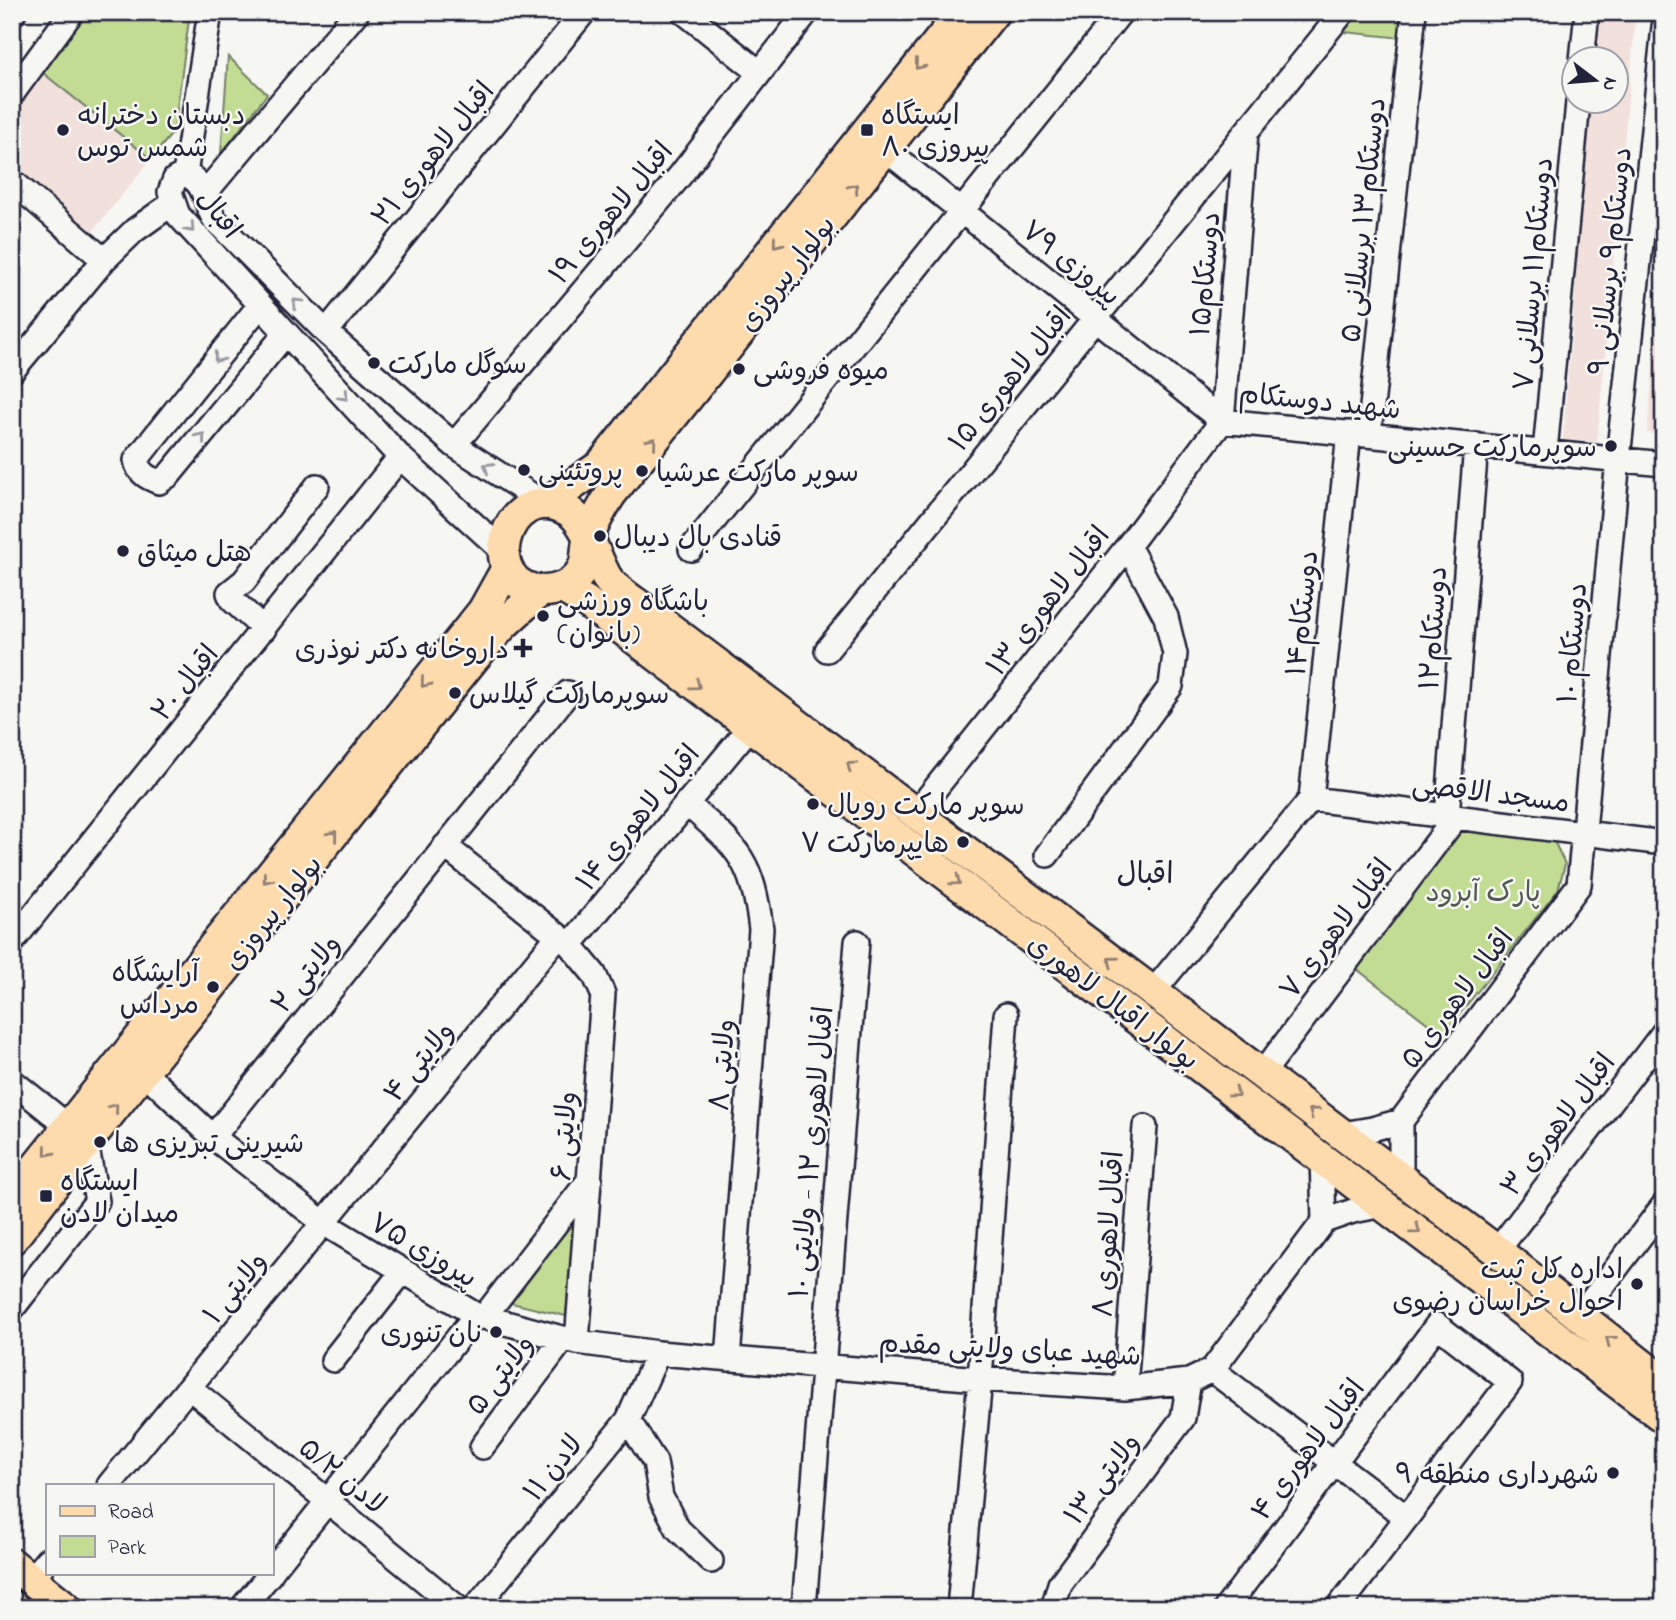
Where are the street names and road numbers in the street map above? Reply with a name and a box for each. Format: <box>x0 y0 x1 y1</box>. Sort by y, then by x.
street label: اقبال لاهوری ۲۱ <box>363 74 506 237</box>
street label: دوستکام۱۳ برسلانی ۵ <box>1332 96 1399 345</box>
street label: اقبال لاهوری ۱۹ <box>541 134 685 294</box>
street label: دوستکام۹ برسلانی ۹ <box>1580 145 1645 377</box>
street label: دوستکام۱۱ برسلانی ۷ <box>1505 156 1566 393</box>
street label: اقبال <box>185 182 250 249</box>
street label: بولوار پیروزی <box>730 208 848 342</box>
street label: دوستکام۱۵ <box>1182 211 1233 338</box>
street label: پیروزی ۷۹ <box>1011 212 1128 318</box>
street label: اقبال لاهوری ۱۵ <box>940 299 1083 462</box>
street label: شهید دوستکام <box>1237 375 1403 432</box>
street label: اقبال لاهوری ۱۳ <box>978 518 1121 686</box>
street label: دوستکام۱۴ <box>1278 549 1331 678</box>
street label: دوستکام۱۲ <box>1411 565 1460 692</box>
street label: دوستکام ۱۰ <box>1549 581 1600 705</box>
street label: اقبال ۲۰ <box>143 637 230 731</box>
street label: اقبال لاهوری ۱۴ <box>568 737 712 901</box>
street label: مسجد الاقصی <box>1409 765 1572 825</box>
street label: بولوار پیروزی <box>215 847 334 981</box>
street label: اقبال لاهوری ۷ <box>1271 851 1404 1009</box>
street label: اقبال لاهوری ۵ <box>1392 921 1525 1079</box>
street label: بولوار اقبال لاهوری <box>1017 925 1206 1082</box>
street label: ولایتی ۲ <box>263 927 353 1024</box>
street label: اقبال لاهوری ۱۲ - ولایتی ۱۰ <box>780 1005 847 1300</box>
street label: ولایتی ۴ <box>375 1014 466 1113</box>
street label: ولایتی ۸ <box>701 1018 748 1113</box>
street label: اقبال لاهوری ۳ <box>1492 1046 1627 1206</box>
street label: ولایتی ۶ <box>543 1090 590 1182</box>
street label: اقبال لاهوری ۸ <box>1084 1150 1137 1319</box>
street label: پیروزی ۷۵ <box>361 1204 484 1300</box>
street label: ولایتی ۱ <box>195 1244 279 1334</box>
street label: شهید عبای ولایتی مقدم <box>878 1324 1142 1379</box>
street label: ولایتی ۵ <box>458 1327 546 1425</box>
street label: اقبال لاهوری ۴ <box>1243 1372 1377 1531</box>
street label: ولایتی ۱۳ <box>1056 1425 1152 1535</box>
street label: لادن ۱۱ <box>515 1427 594 1512</box>
street label: لادن ۵/۲ <box>288 1430 393 1526</box>

